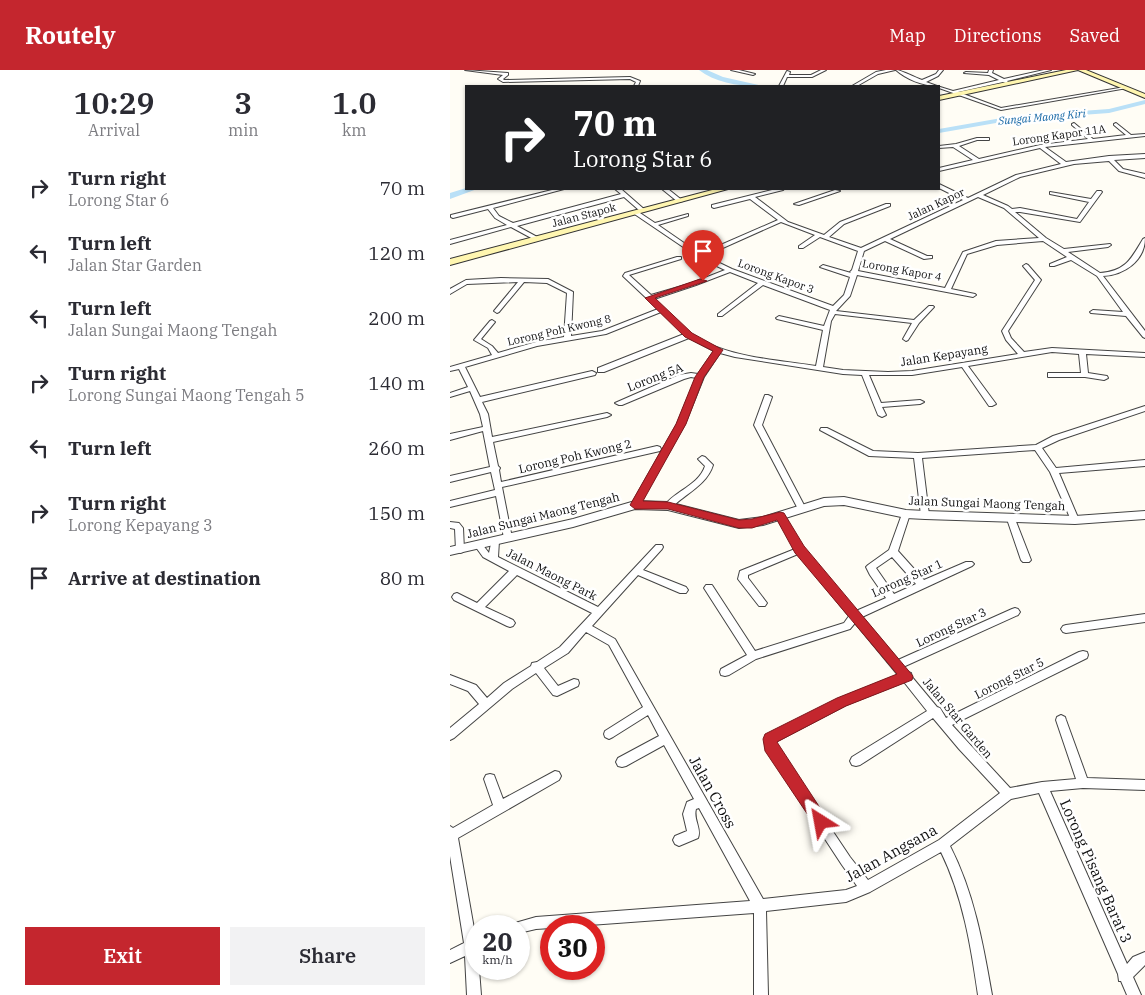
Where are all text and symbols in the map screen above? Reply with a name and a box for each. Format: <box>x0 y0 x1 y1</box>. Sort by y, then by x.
text: Routely <box>25 19 116 51</box>
text: Map <box>889 24 926 47</box>
text: Directions <box>954 24 1042 47</box>
text: Saved <box>1070 24 1120 47</box>
text: 10:29 <box>74 83 155 122</box>
text: 3 <box>234 83 252 122</box>
text: 1.0 <box>332 83 376 122</box>
text: 70 m <box>573 100 657 146</box>
icon: right <box>490 105 555 170</box>
water label: Sungai Maong Kiri <box>997 106 1087 128</box>
text: Arrival <box>88 120 140 140</box>
text: min <box>228 120 259 140</box>
text: km <box>342 120 367 140</box>
street label: Lorong Kapor 11A <box>1011 121 1107 148</box>
text: Lorong Star 6 <box>573 144 713 173</box>
text: Turn right <box>68 166 166 190</box>
icon: right <box>25 174 53 202</box>
text: 70 m <box>380 176 425 200</box>
street label: Jalan Kapor <box>905 185 967 223</box>
text: Lorong Star 6 <box>68 190 169 210</box>
street label: Jalan Stapok <box>550 200 618 230</box>
pin <box>682 230 724 281</box>
text: Turn left <box>68 231 151 255</box>
icon: arrive <box>689 237 717 265</box>
icon: left <box>25 239 53 267</box>
text: 120 m <box>368 241 425 265</box>
text: Jalan Star Garden <box>68 255 202 275</box>
street label: Lorong Kapor 3 <box>736 256 816 296</box>
street label: Lorong Kapor 4 <box>861 256 943 284</box>
text: Turn left <box>68 296 151 320</box>
icon: left <box>25 304 53 332</box>
text: 200 m <box>368 306 425 330</box>
street label: Lorong Poh Kwong 8 <box>506 311 612 349</box>
text: Jalan Sungai Maong Tengah <box>68 320 277 340</box>
street label: Jalan Kepayang <box>899 341 989 369</box>
street label: Lorong 5A <box>625 359 686 394</box>
text: Turn right <box>68 361 166 385</box>
icon: right <box>25 369 53 397</box>
text: 140 m <box>368 371 425 395</box>
text: Lorong Sungai Maong Tengah 5 <box>68 385 305 405</box>
icon: left <box>25 434 53 462</box>
text: Turn left <box>68 436 151 460</box>
text: 260 m <box>368 436 425 460</box>
street label: Lorong Poh Kwong 2 <box>517 436 633 476</box>
street label: Jalan Sungai Maong Tengah <box>465 489 621 541</box>
text: Turn right <box>68 491 166 515</box>
street label: Jalan Sungai Maong Tengah <box>908 493 1066 513</box>
icon: right <box>25 499 53 527</box>
text: 150 m <box>368 501 425 525</box>
text: Lorong Kepayang 3 <box>68 515 213 535</box>
street label: Jalan Maong Park <box>504 545 600 603</box>
street label: Lorong Star 1 <box>869 556 945 600</box>
icon: arrive <box>25 564 53 592</box>
text: Arrive at destination <box>68 566 261 590</box>
text: 80 m <box>380 566 425 590</box>
street label: Lorong Star 3 <box>913 604 989 650</box>
street label: Lorong Star 5 <box>972 654 1046 702</box>
street label: Jalan Star Garden <box>920 675 996 762</box>
street label: Jalan Cross <box>685 752 741 832</box>
position arrow <box>794 795 846 847</box>
street label: Lorong Pisang Barat 3 <box>1056 796 1136 946</box>
street label: Jalan Angsana <box>842 820 940 886</box>
speed limit sign: 30 <box>540 915 605 980</box>
text: 20 <box>482 925 513 958</box>
button: Exit <box>25 927 220 985</box>
button: Share <box>230 927 425 985</box>
text: km/h <box>482 952 513 967</box>

